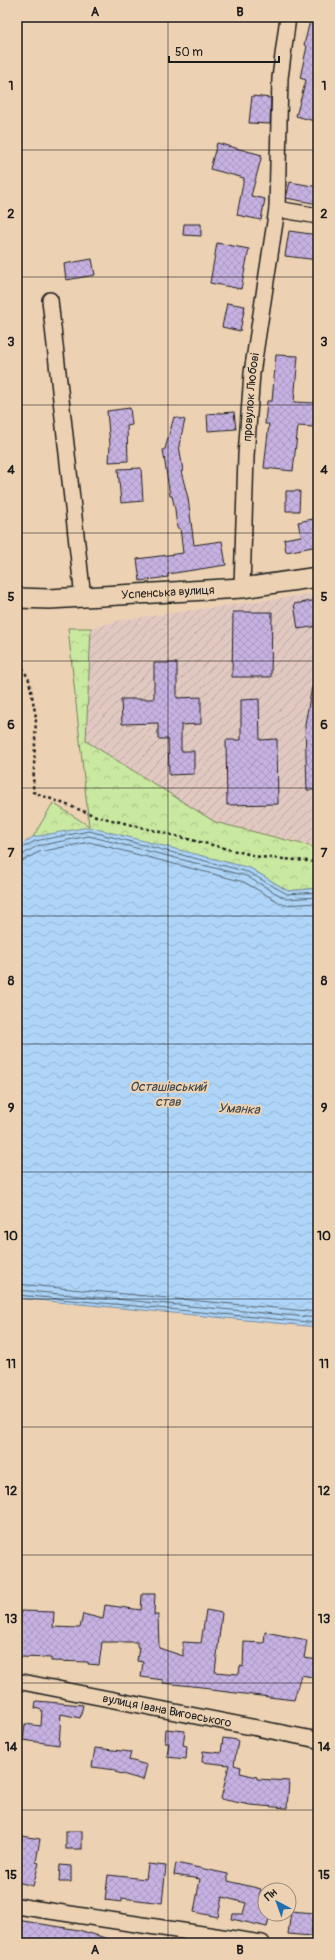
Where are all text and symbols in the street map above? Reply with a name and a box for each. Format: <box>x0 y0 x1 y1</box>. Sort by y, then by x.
text: A <box>91 4 100 20</box>
text: B <box>236 4 244 20</box>
scale bar <box>169 38 279 64</box>
text: 50 m <box>175 45 203 60</box>
text: 1 <box>8 78 14 94</box>
text: 1 <box>321 78 327 94</box>
text: 2 <box>7 206 15 222</box>
text: 2 <box>320 206 328 222</box>
text: 3 <box>7 334 15 350</box>
text: 3 <box>320 334 328 350</box>
street label: провулок Любові <box>240 352 262 442</box>
text: 4 <box>7 462 15 478</box>
text: 4 <box>320 462 328 478</box>
street label: Успенська вулиця <box>121 582 215 602</box>
text: 5 <box>7 589 15 605</box>
text: 5 <box>320 589 328 605</box>
text: 6 <box>7 717 15 733</box>
text: 6 <box>320 717 328 733</box>
text: 7 <box>8 845 15 861</box>
text: 7 <box>321 845 328 861</box>
text: 8 <box>8 973 15 989</box>
text: 8 <box>321 973 328 989</box>
water label: Осташівський став <box>130 1079 208 1110</box>
text: 9 <box>8 1100 15 1116</box>
water label: Уманка <box>218 1100 261 1118</box>
text: 9 <box>321 1100 328 1116</box>
text: 10 <box>4 1228 18 1244</box>
text: 10 <box>317 1228 331 1244</box>
text: 11 <box>6 1356 16 1372</box>
text: 11 <box>319 1356 329 1372</box>
text: 12 <box>5 1483 17 1499</box>
text: 12 <box>318 1483 330 1499</box>
text: 13 <box>5 1611 17 1627</box>
text: 13 <box>318 1611 330 1627</box>
street label: вулиця Івана Виговського <box>101 1690 233 1730</box>
text: 14 <box>5 1739 18 1755</box>
text: 14 <box>318 1739 331 1755</box>
text: 15 <box>5 1867 17 1883</box>
text: 15 <box>318 1867 330 1883</box>
north arrow <box>257 1882 297 1922</box>
text: Пн <box>262 1886 280 1904</box>
text: A <box>91 1942 100 1958</box>
text: B <box>236 1942 244 1958</box>

